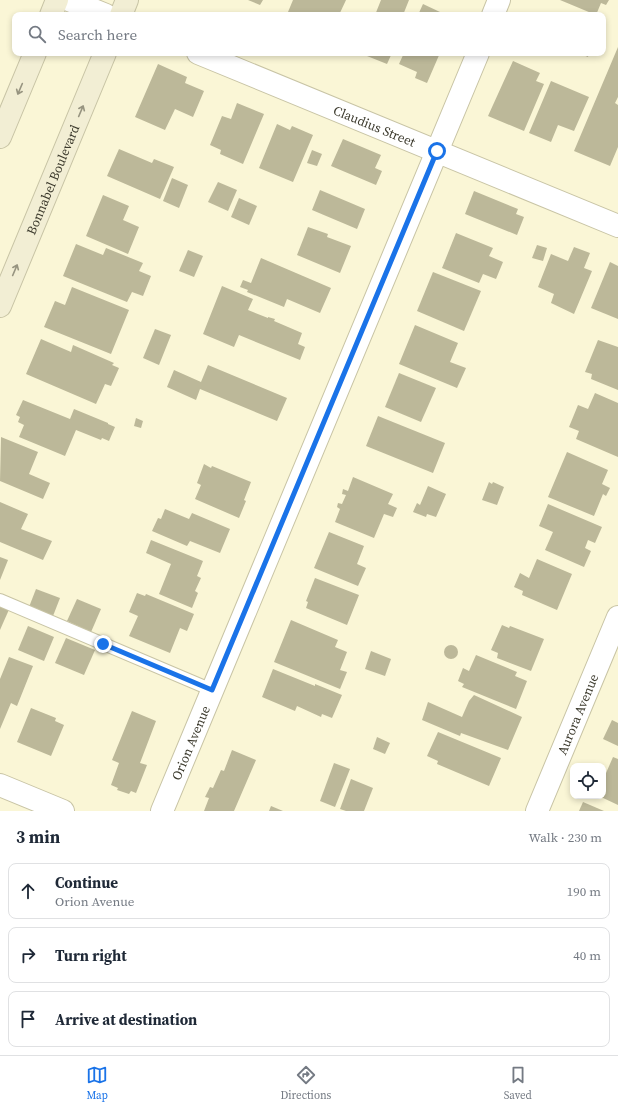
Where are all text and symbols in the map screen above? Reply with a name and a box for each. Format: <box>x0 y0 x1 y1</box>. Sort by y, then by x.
search box <box>12 12 606 56</box>
icon: search <box>26 23 48 45</box>
text: Search here <box>58 24 137 45</box>
one-way arrow <box>16 83 23 95</box>
street label: Claudius Street <box>331 102 419 151</box>
one-way arrow <box>78 106 85 118</box>
street label: Bonnabel Boulevard <box>23 122 84 237</box>
route start <box>428 142 446 160</box>
one-way arrow <box>12 265 19 277</box>
route end <box>94 635 112 653</box>
street label: Aurora Avenue <box>553 671 603 757</box>
street label: Orion Avenue <box>168 703 214 783</box>
map controls <box>570 763 606 799</box>
button: locate <box>570 763 606 799</box>
text: 3 min <box>16 825 60 849</box>
text: Walk · 230 m <box>529 829 602 846</box>
text: Continue <box>55 872 118 893</box>
icon: ahead <box>17 880 39 902</box>
text: 190 m <box>567 883 601 900</box>
text: Orion Avenue <box>55 893 134 910</box>
icon: right <box>17 944 39 966</box>
text: Turn right <box>55 945 127 966</box>
text: 40 m <box>573 947 601 964</box>
icon: arrive <box>17 1008 39 1030</box>
text: Arrive at destination <box>55 1009 197 1030</box>
tab: Map <box>86 1064 108 1103</box>
tab: Directions <box>280 1064 331 1103</box>
tab: Saved <box>504 1064 532 1103</box>

